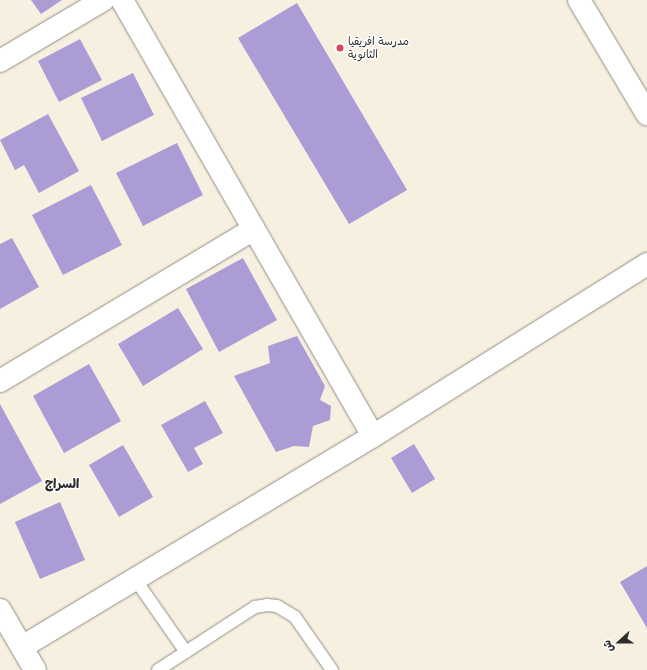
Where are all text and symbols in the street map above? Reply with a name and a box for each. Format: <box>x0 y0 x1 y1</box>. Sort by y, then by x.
place label: مدرسة افريقيا الثانوية <box>348 35 409 61</box>
marker: مدرسة افريقيا الثانوية <box>335 43 345 53</box>
district label: السراج <box>45 475 79 491</box>
north arrow <box>599 622 639 662</box>
text: ش <box>598 638 617 655</box>

